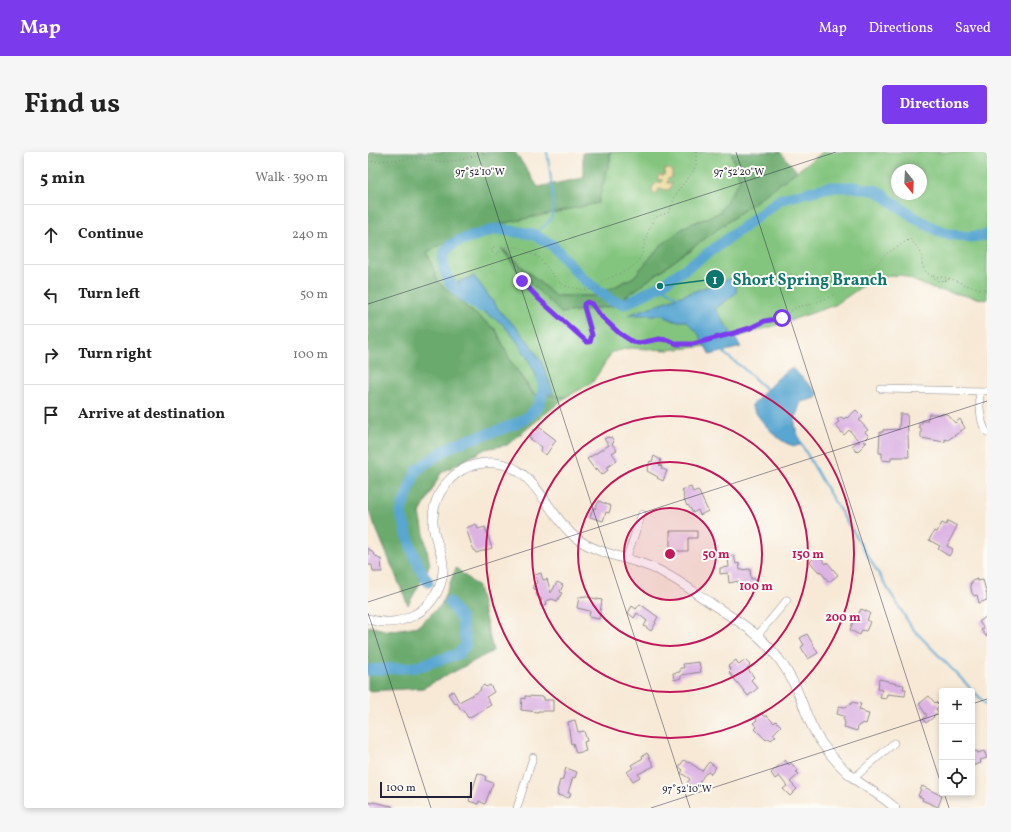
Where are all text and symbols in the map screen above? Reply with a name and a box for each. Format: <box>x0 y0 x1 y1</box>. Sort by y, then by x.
text: Map <box>20 15 61 41</box>
text: Map <box>819 19 847 38</box>
text: Directions <box>869 19 933 38</box>
text: Saved <box>955 19 991 38</box>
text: Find us <box>24 85 120 124</box>
button: Directions <box>882 85 987 124</box>
north arrow <box>891 164 927 200</box>
text: 97°52'10"W <box>455 165 505 179</box>
text: 97°52'20"W <box>714 165 764 179</box>
text: 5 min <box>40 167 85 190</box>
text: Walk · 390 m <box>255 169 328 187</box>
icon: ahead <box>40 224 62 246</box>
text: Continue <box>78 224 143 245</box>
text: 240 m <box>292 226 328 244</box>
callout: Short Spring Branch <box>705 265 895 293</box>
text: Short Spring Branch <box>733 270 887 292</box>
route end <box>513 272 531 290</box>
text: 1 <box>713 273 718 289</box>
icon: left <box>40 284 62 306</box>
text: Turn left <box>78 284 140 305</box>
text: 50 m <box>300 286 328 304</box>
route start <box>773 309 791 327</box>
icon: right <box>40 344 62 366</box>
text: Turn right <box>78 344 152 365</box>
text: 100 m <box>293 346 328 364</box>
icon: arrive <box>40 404 62 426</box>
text: Arrive at destination <box>78 404 225 425</box>
centre of rings <box>663 547 677 561</box>
text: 50 m <box>702 547 730 563</box>
text: 150 m <box>792 547 824 563</box>
text: 100 m <box>739 579 773 595</box>
text: 200 m <box>825 610 861 626</box>
map controls <box>939 688 975 796</box>
button: + <box>939 688 975 724</box>
button: − <box>939 724 975 760</box>
button: locate <box>939 760 975 796</box>
scale bar <box>380 780 472 799</box>
text: 100 m <box>386 781 416 796</box>
text: 97°52'10"W <box>662 782 712 796</box>

